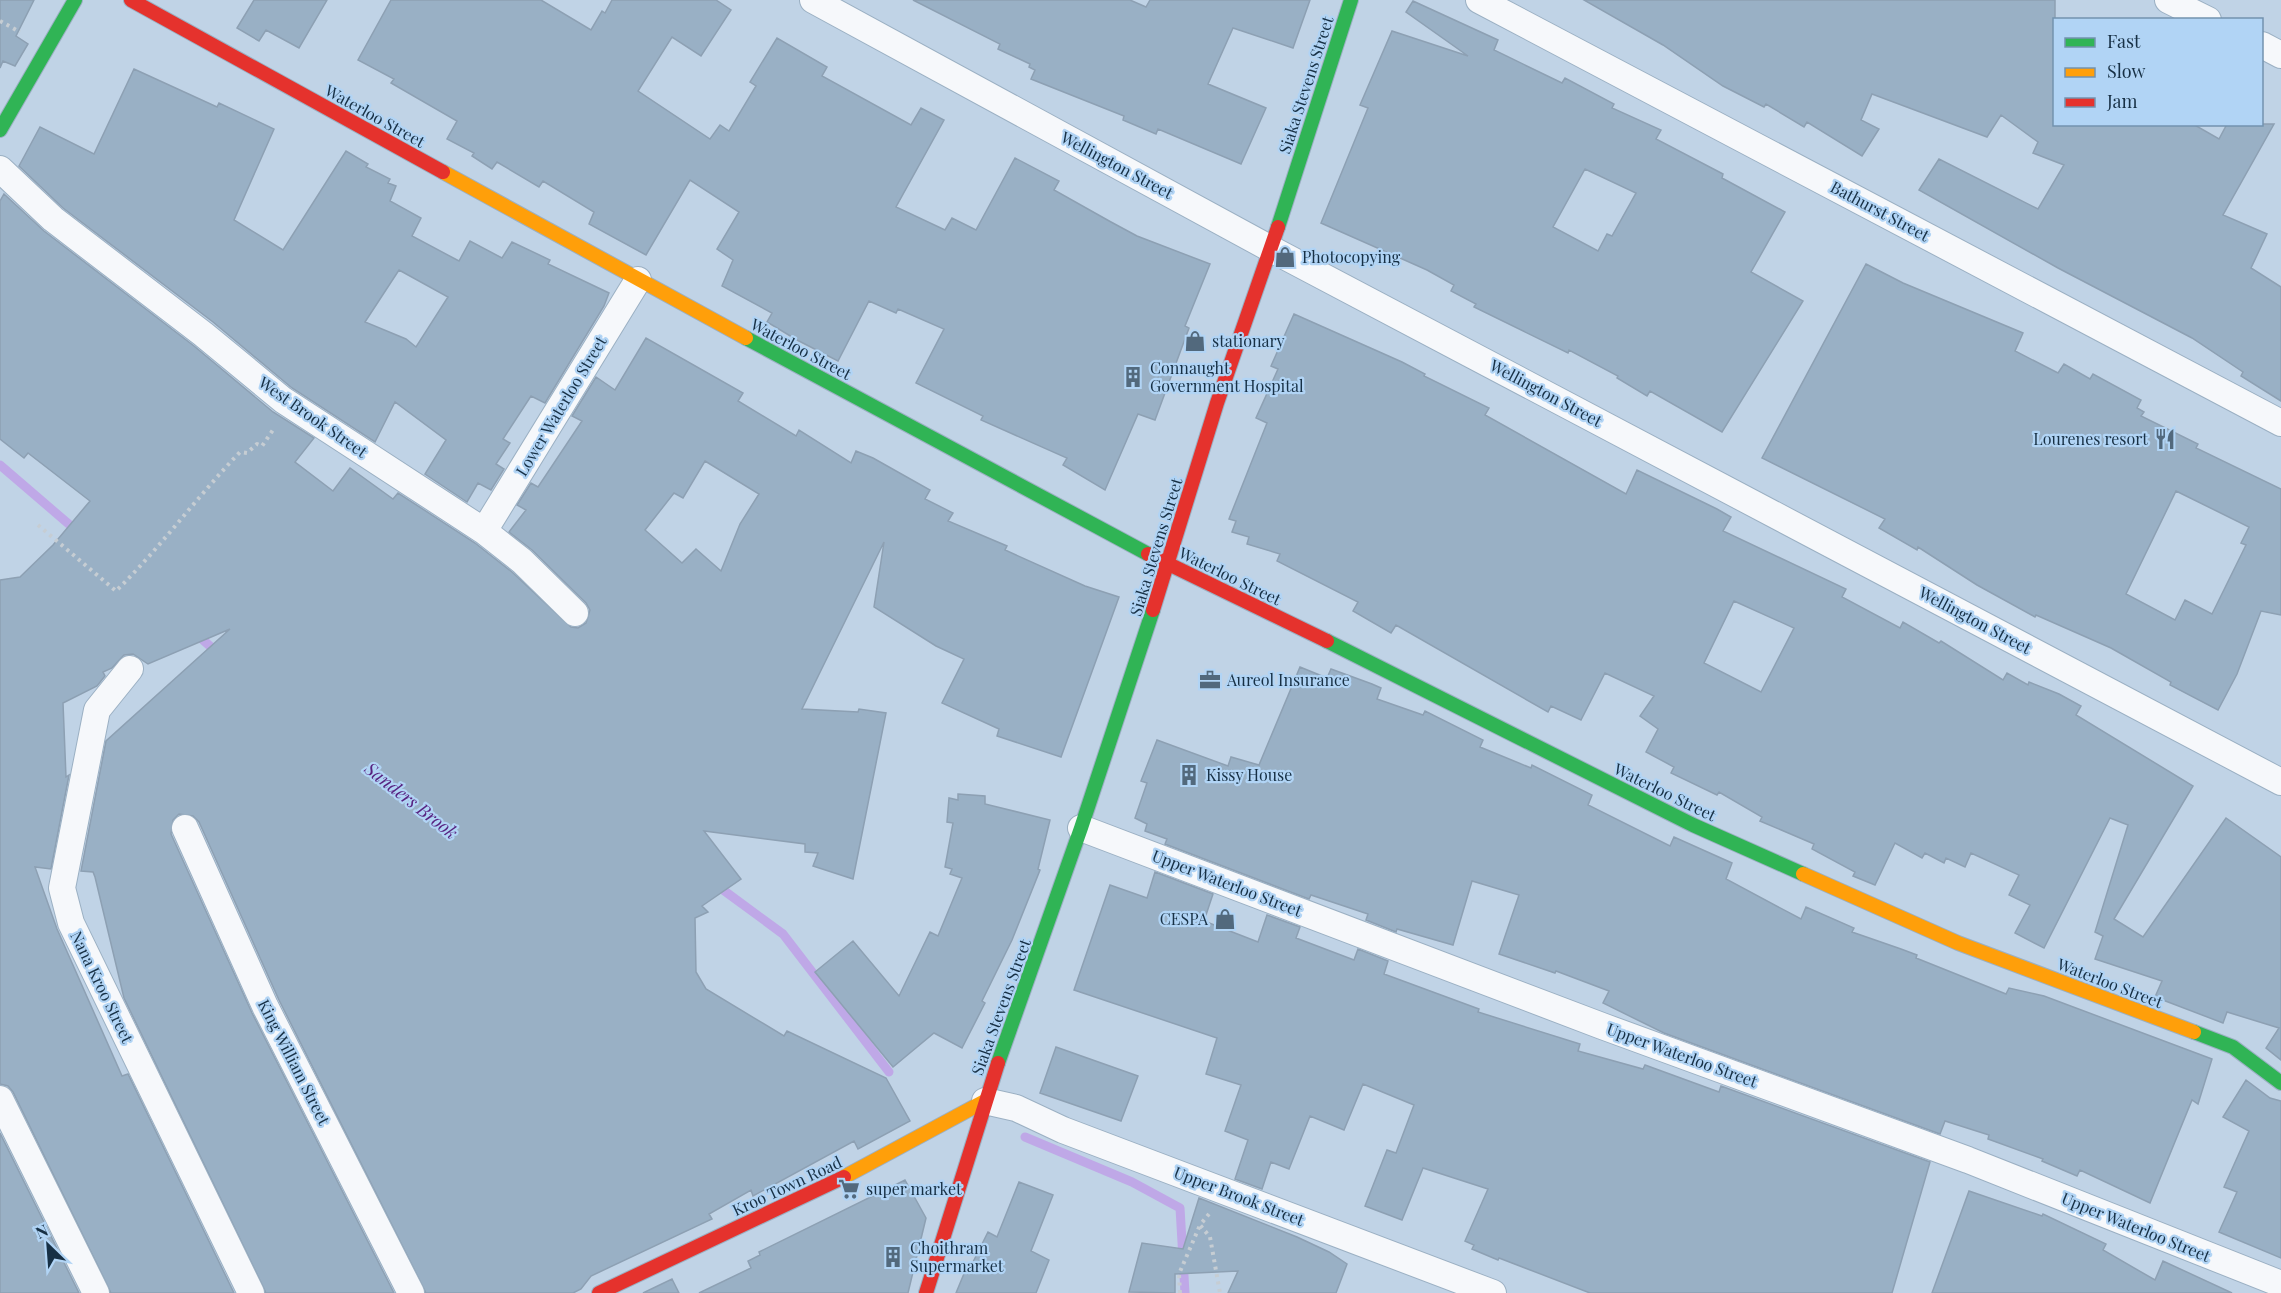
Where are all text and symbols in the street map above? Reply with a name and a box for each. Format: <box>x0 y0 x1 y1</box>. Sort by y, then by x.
street label: Siaka Stevens Street <box>1273 13 1338 156</box>
legend <box>2053 18 2263 126</box>
text: Fast <box>2107 29 2141 53</box>
text: Slow <box>2107 59 2145 83</box>
street label: Waterloo Street <box>321 79 429 152</box>
text: Jam <box>2106 89 2137 113</box>
street label: Wellington Street <box>1057 126 1177 203</box>
street label: Bathurst Street <box>1827 176 1934 246</box>
shop icon: Photocopying <box>1273 245 1297 269</box>
place label: Photocopying <box>1302 246 1401 267</box>
street label: Waterloo Street <box>746 313 856 384</box>
shop icon: stationary <box>1183 329 1207 353</box>
place label: stationary <box>1212 330 1285 351</box>
street label: Lower Waterloo Street <box>510 332 611 480</box>
street label: Wellington Street <box>1486 354 1606 431</box>
place label: Connaught Government Hospital <box>1150 357 1304 396</box>
building icon: Connaught Government Hospital <box>1121 365 1145 389</box>
street label: West Brook Street <box>254 371 372 462</box>
restaurant icon: Lourenes resort <box>2153 427 2177 451</box>
place label: Lourenes resort <box>2033 428 2148 449</box>
street label: Siaka Stevens Street <box>1125 475 1187 619</box>
street label: Waterloo Street <box>1175 541 1285 609</box>
street label: Wellington Street <box>1915 581 2035 658</box>
office icon: Aureol Insurance <box>1198 668 1222 692</box>
place label: Aureol Insurance <box>1226 669 1350 690</box>
water label: Sanders Brook <box>359 756 463 844</box>
street label: Waterloo Street <box>1610 757 1720 825</box>
building icon: Kissy House <box>1177 763 1201 787</box>
place label: Kissy House <box>1206 764 1292 785</box>
street label: Upper Waterloo Street <box>1149 844 1305 921</box>
shop icon: CESPA <box>1213 907 1237 931</box>
place label: CESPA <box>1160 908 1209 929</box>
street label: Nana Kroo Street <box>66 927 139 1047</box>
street label: Siaka Stevens Street <box>966 936 1035 1078</box>
street label: Waterloo Street <box>2054 952 2166 1012</box>
street label: King William Street <box>254 995 335 1128</box>
street label: Upper Waterloo Street <box>1604 1018 1761 1092</box>
street label: Kroo Town Road <box>729 1151 845 1220</box>
street label: Upper Brook Street <box>1171 1161 1308 1230</box>
supermarket icon: super market <box>837 1177 861 1201</box>
place label: super market <box>866 1178 962 1199</box>
street label: Upper Waterloo Street <box>2059 1187 2214 1266</box>
north arrow <box>18 1215 78 1275</box>
text: N <box>32 1219 52 1243</box>
place label: Choithram Supermarket <box>910 1237 1004 1276</box>
building icon: Choithram Supermarket <box>881 1245 905 1269</box>

